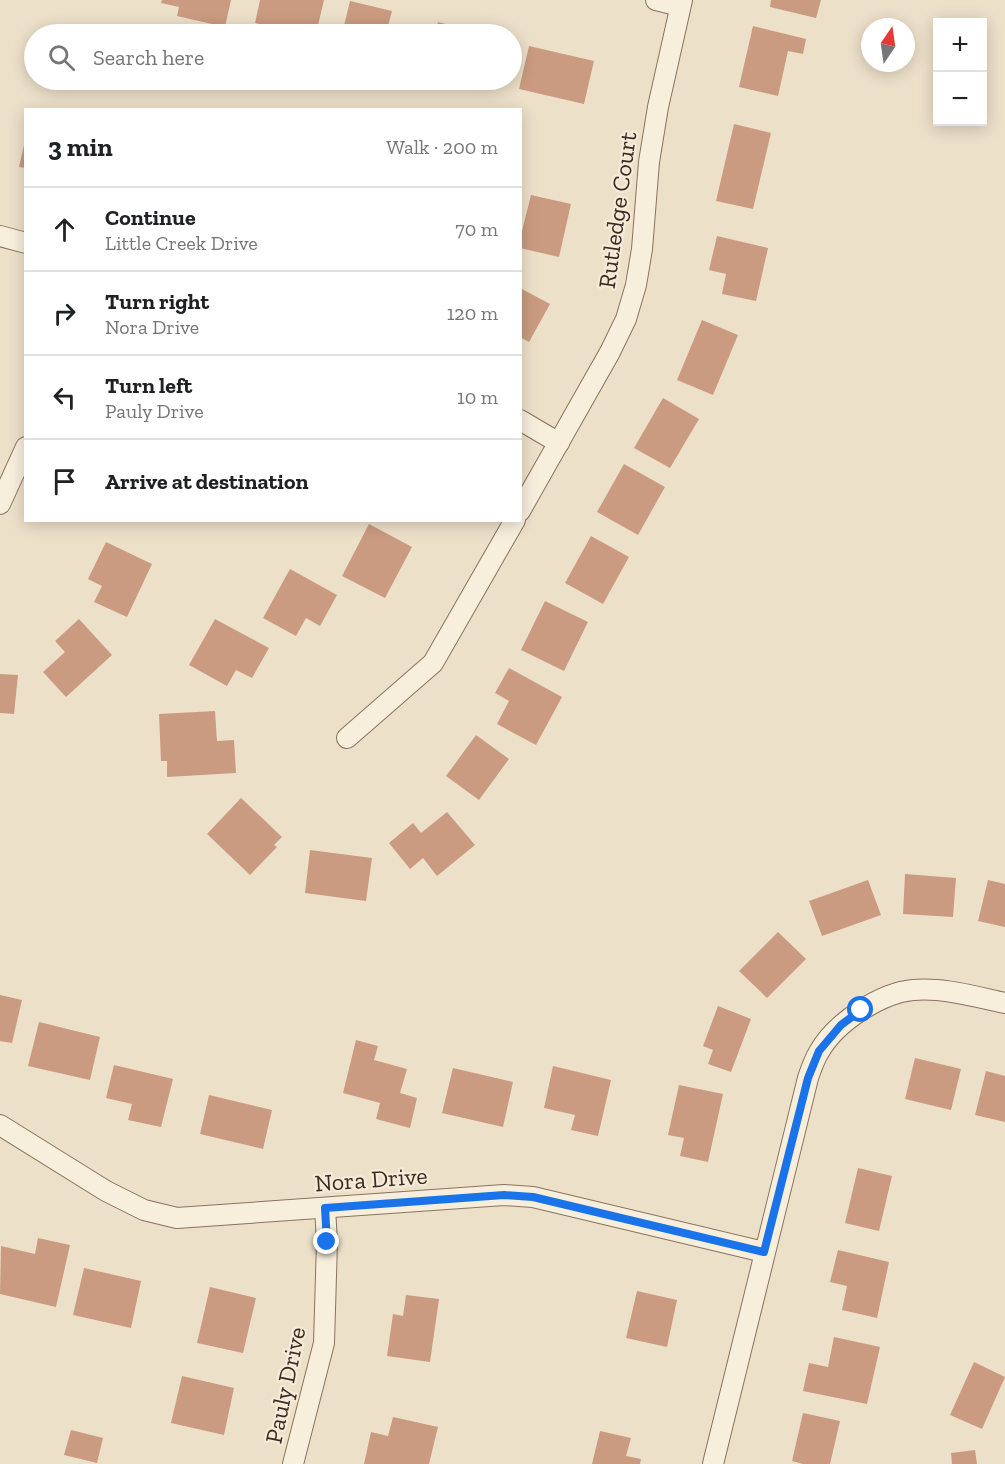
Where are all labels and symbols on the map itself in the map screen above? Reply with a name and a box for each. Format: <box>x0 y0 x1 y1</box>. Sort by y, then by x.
north arrow <box>861 18 915 72</box>
street label: Rutledge Court <box>592 130 642 290</box>
route start <box>847 996 873 1022</box>
street label: Nora Drive <box>314 1161 428 1197</box>
route end <box>313 1228 339 1254</box>
street label: Pauly Drive <box>259 1324 311 1446</box>

